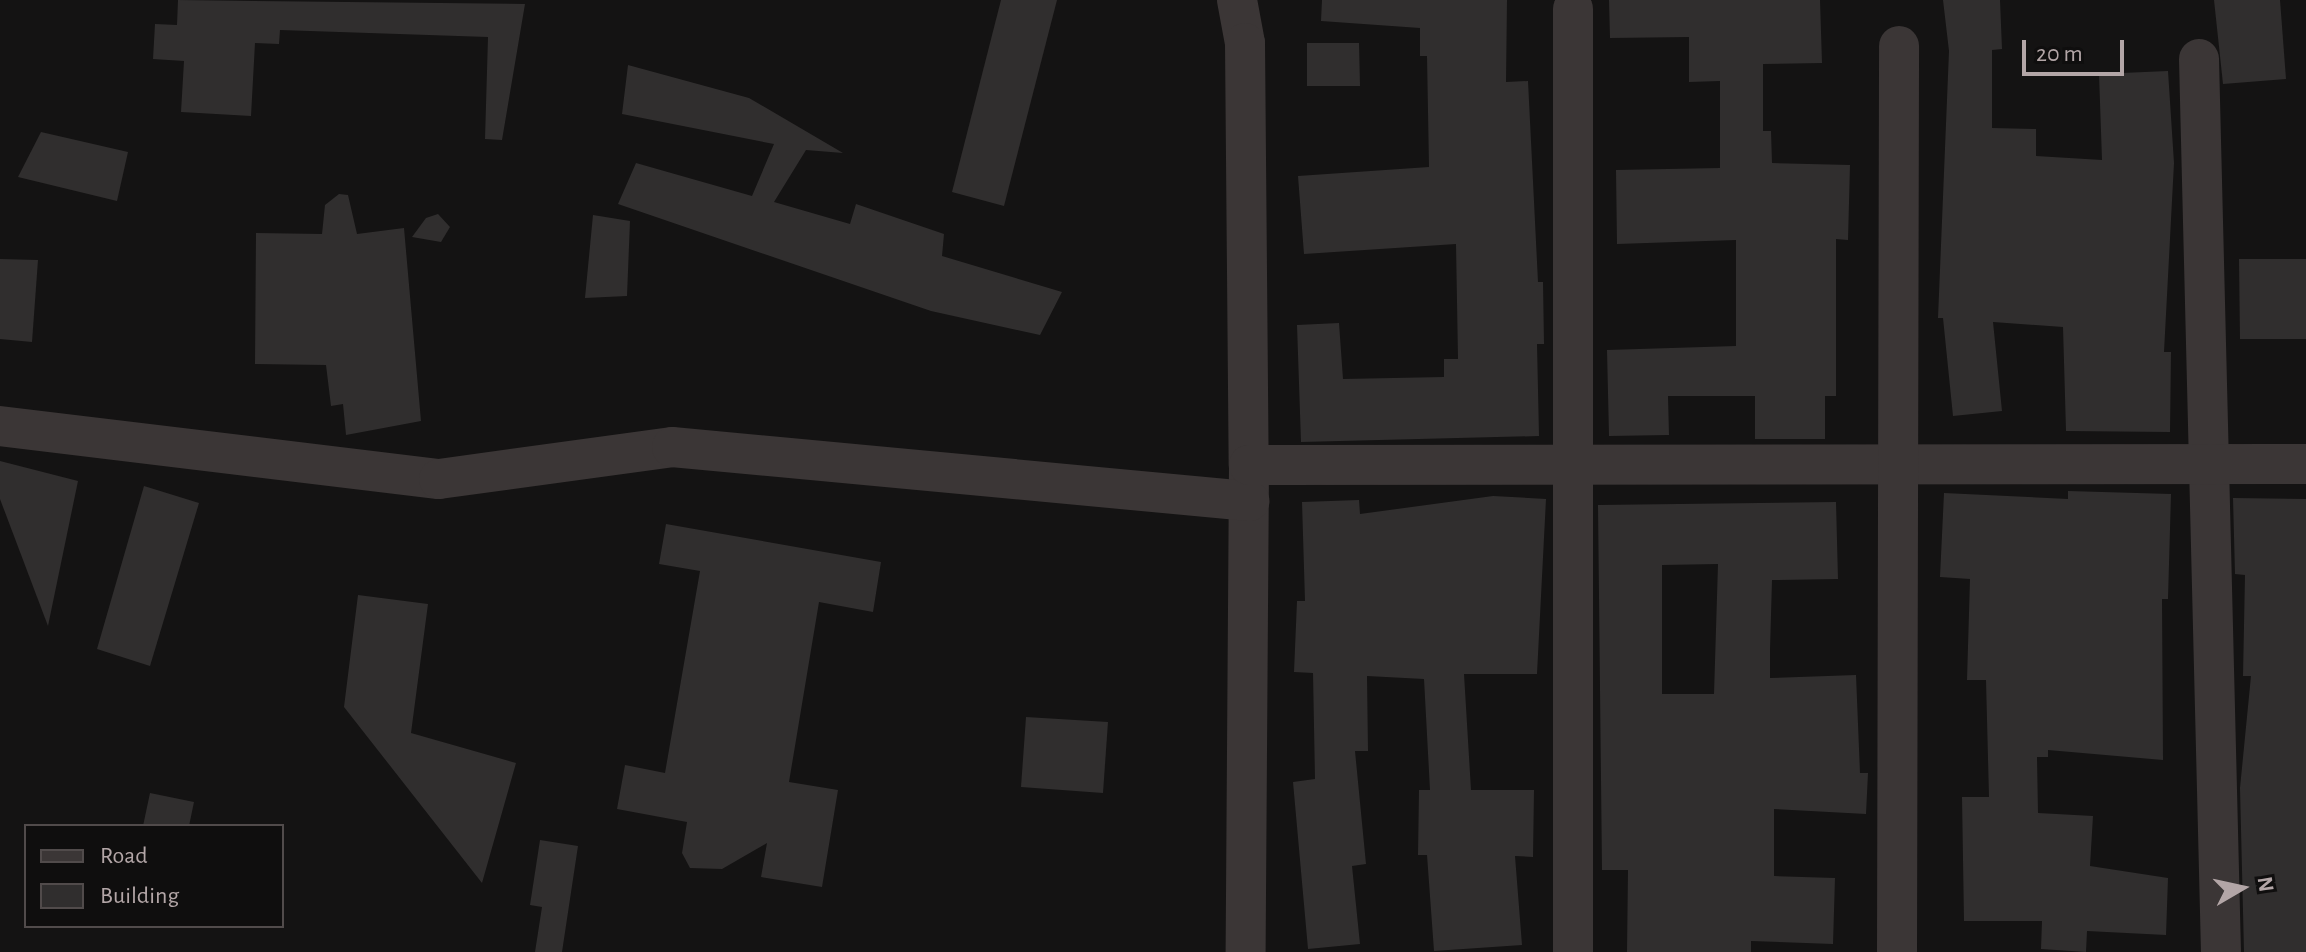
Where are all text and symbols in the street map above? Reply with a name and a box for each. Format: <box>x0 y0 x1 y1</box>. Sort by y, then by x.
scale bar <box>2026 24 2128 74</box>
text: 20 m <box>2036 42 2083 66</box>
legend <box>24 824 284 928</box>
text: Road <box>100 844 148 868</box>
north arrow <box>2202 848 2282 928</box>
text: N <box>2254 875 2278 894</box>
text: Building <box>100 884 179 908</box>

